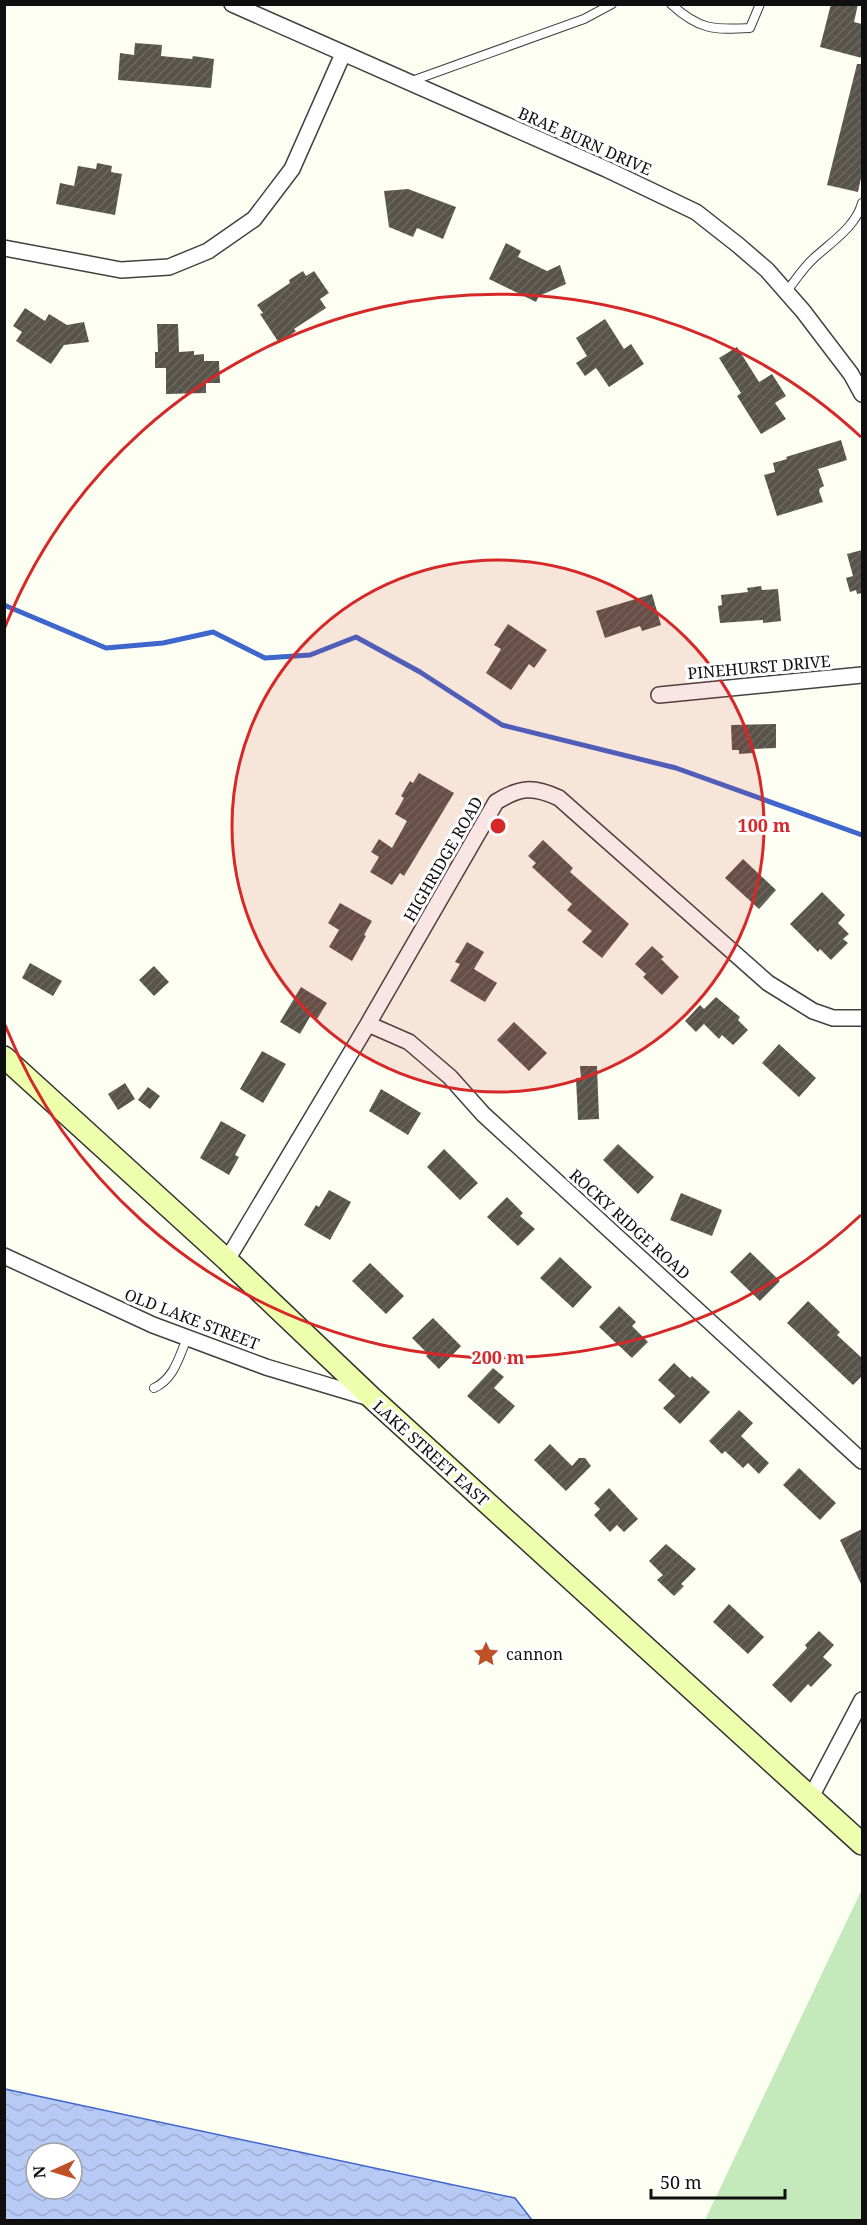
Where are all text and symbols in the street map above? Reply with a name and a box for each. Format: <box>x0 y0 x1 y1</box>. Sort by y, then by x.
street label: BRAE BURN DRIVE <box>515 102 655 180</box>
street label: PINEHURST DRIVE <box>687 650 831 684</box>
street label: HIGHRIDGE ROAD <box>398 792 488 926</box>
text: 100 m <box>738 813 791 837</box>
centre of rings <box>488 816 508 836</box>
street label: ROCKY RIDGE ROAD <box>565 1164 695 1284</box>
street label: OLD LAKE STREET <box>121 1283 263 1355</box>
text: 200 m <box>472 1345 525 1369</box>
street label: LAKE STREET EAST <box>368 1395 494 1511</box>
place icon: cannon <box>471 1639 501 1669</box>
place label: cannon <box>506 1643 563 1665</box>
north arrow <box>24 2141 84 2201</box>
scale bar <box>651 2162 784 2200</box>
text: N <box>28 2165 50 2179</box>
text: 50 m <box>660 2170 702 2194</box>

